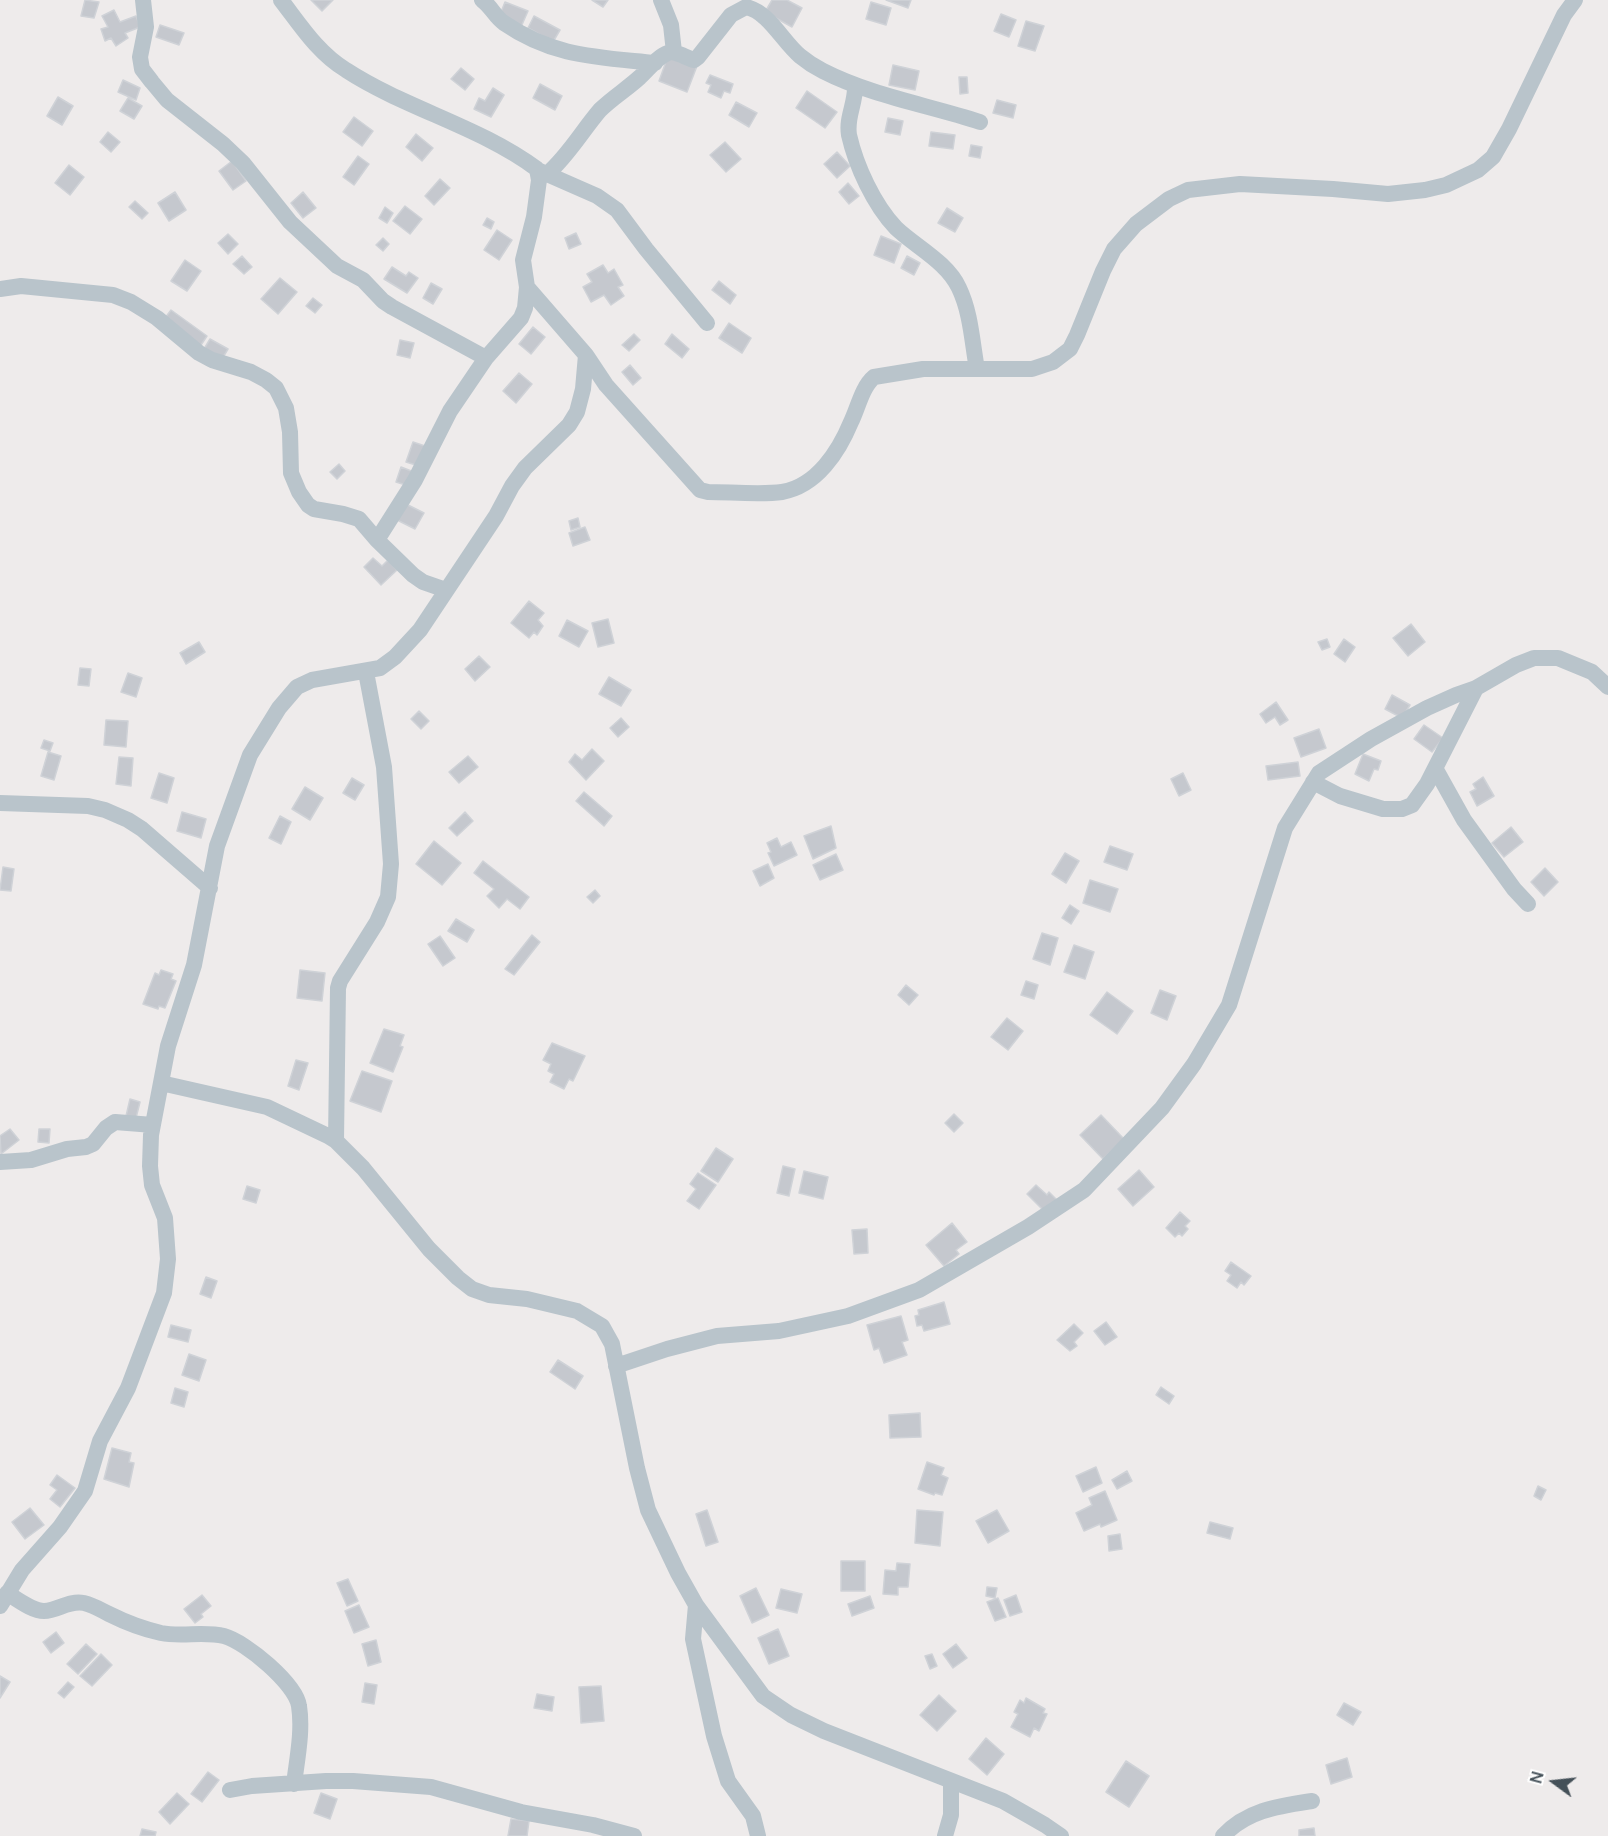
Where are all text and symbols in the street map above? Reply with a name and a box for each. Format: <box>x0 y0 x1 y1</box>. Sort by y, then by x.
north arrow <box>1524 1752 1584 1812</box>
text: N <box>1525 1769 1549 1786</box>

